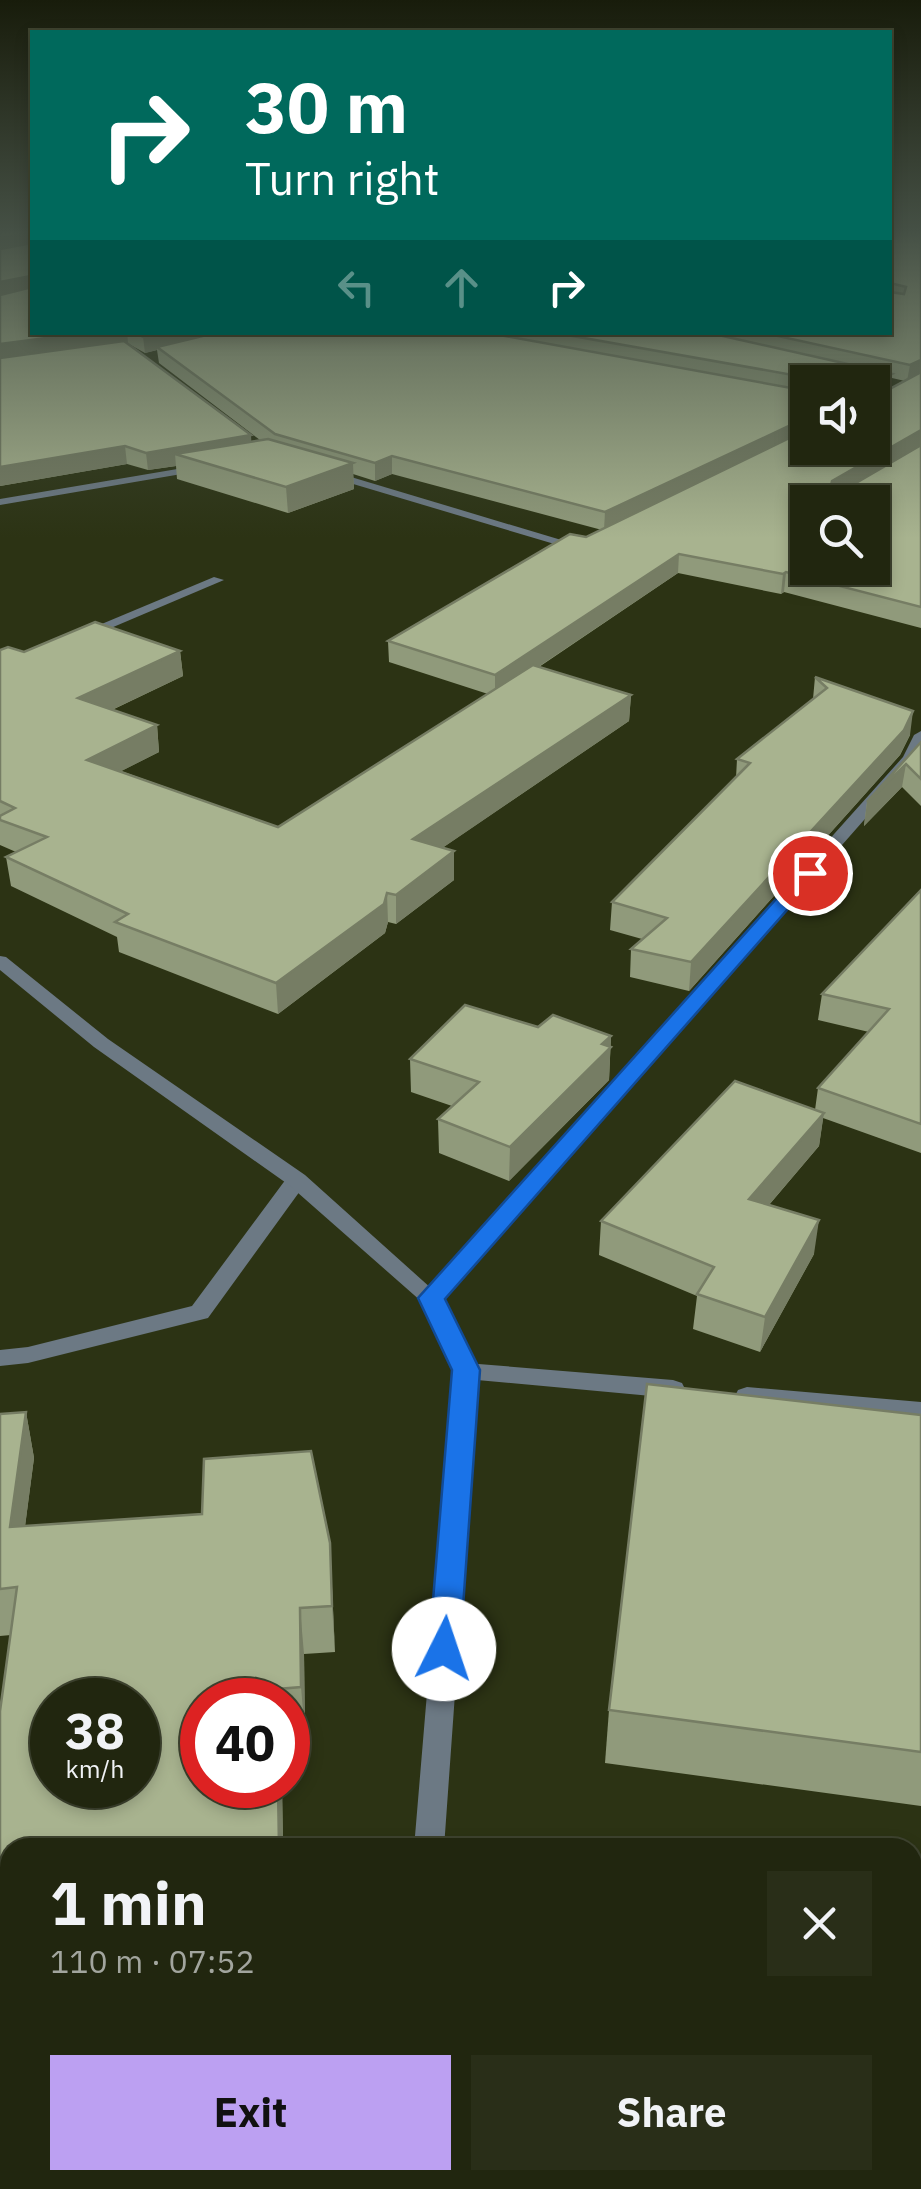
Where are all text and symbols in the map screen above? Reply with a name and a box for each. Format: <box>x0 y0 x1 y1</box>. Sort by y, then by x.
text: 30 m <box>245 61 408 152</box>
icon: right <box>80 70 210 200</box>
text: Turn right <box>245 149 440 207</box>
icon: left <box>329 260 384 315</box>
icon: ahead <box>434 260 489 315</box>
icon: right <box>539 260 594 315</box>
map controls <box>790 365 890 585</box>
button: sound <box>790 365 890 465</box>
button: search <box>790 485 890 585</box>
pin <box>768 831 853 916</box>
icon: arrive <box>783 846 838 901</box>
position arrow <box>392 1597 496 1701</box>
speed limit sign: 40 <box>180 1678 310 1808</box>
text: 38 <box>65 1698 125 1763</box>
text: km/h <box>66 1752 124 1785</box>
text: 1 min <box>50 1863 207 1942</box>
button: close <box>767 1871 872 1976</box>
text: 110 m · 07:52 <box>50 1940 255 1982</box>
button: Exit <box>50 2055 451 2170</box>
button: Share <box>471 2055 872 2170</box>

